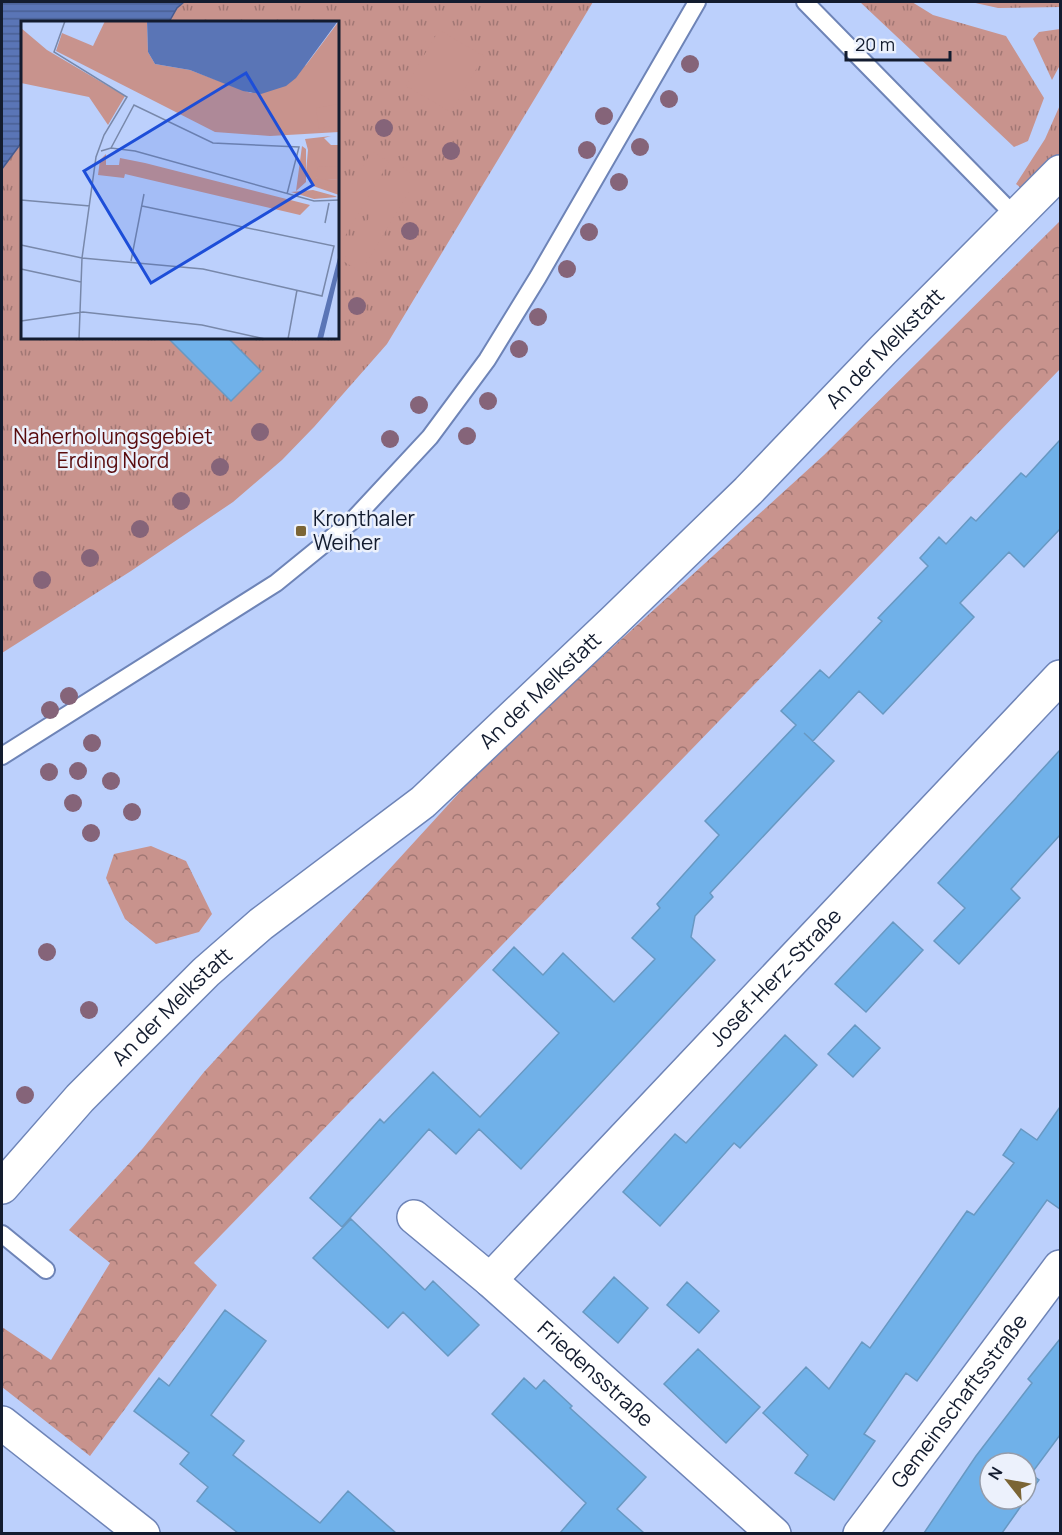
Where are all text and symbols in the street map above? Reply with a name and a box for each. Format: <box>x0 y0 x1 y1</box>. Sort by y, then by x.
inset map <box>21 21 339 339</box>
scale bar <box>846 24 950 62</box>
text: 20 m <box>855 32 895 56</box>
street label: An der Melkstatt <box>819 281 950 414</box>
park label: Naherholungsgebiet Erding Nord <box>13 422 213 474</box>
place label: Kronthaler Weiher <box>313 504 415 556</box>
marker: Kronthaler Weiher <box>294 524 308 538</box>
street label: An der Melkstatt <box>473 625 607 755</box>
street label: Josef-Herz-Straße <box>703 902 847 1052</box>
street label: An der Melkstatt <box>105 941 238 1071</box>
street label: Gemeinschaftsstraße <box>884 1308 1033 1493</box>
street label: Friedensstraße <box>532 1314 660 1433</box>
north arrow <box>978 1451 1038 1511</box>
text: N <box>983 1463 1008 1484</box>

